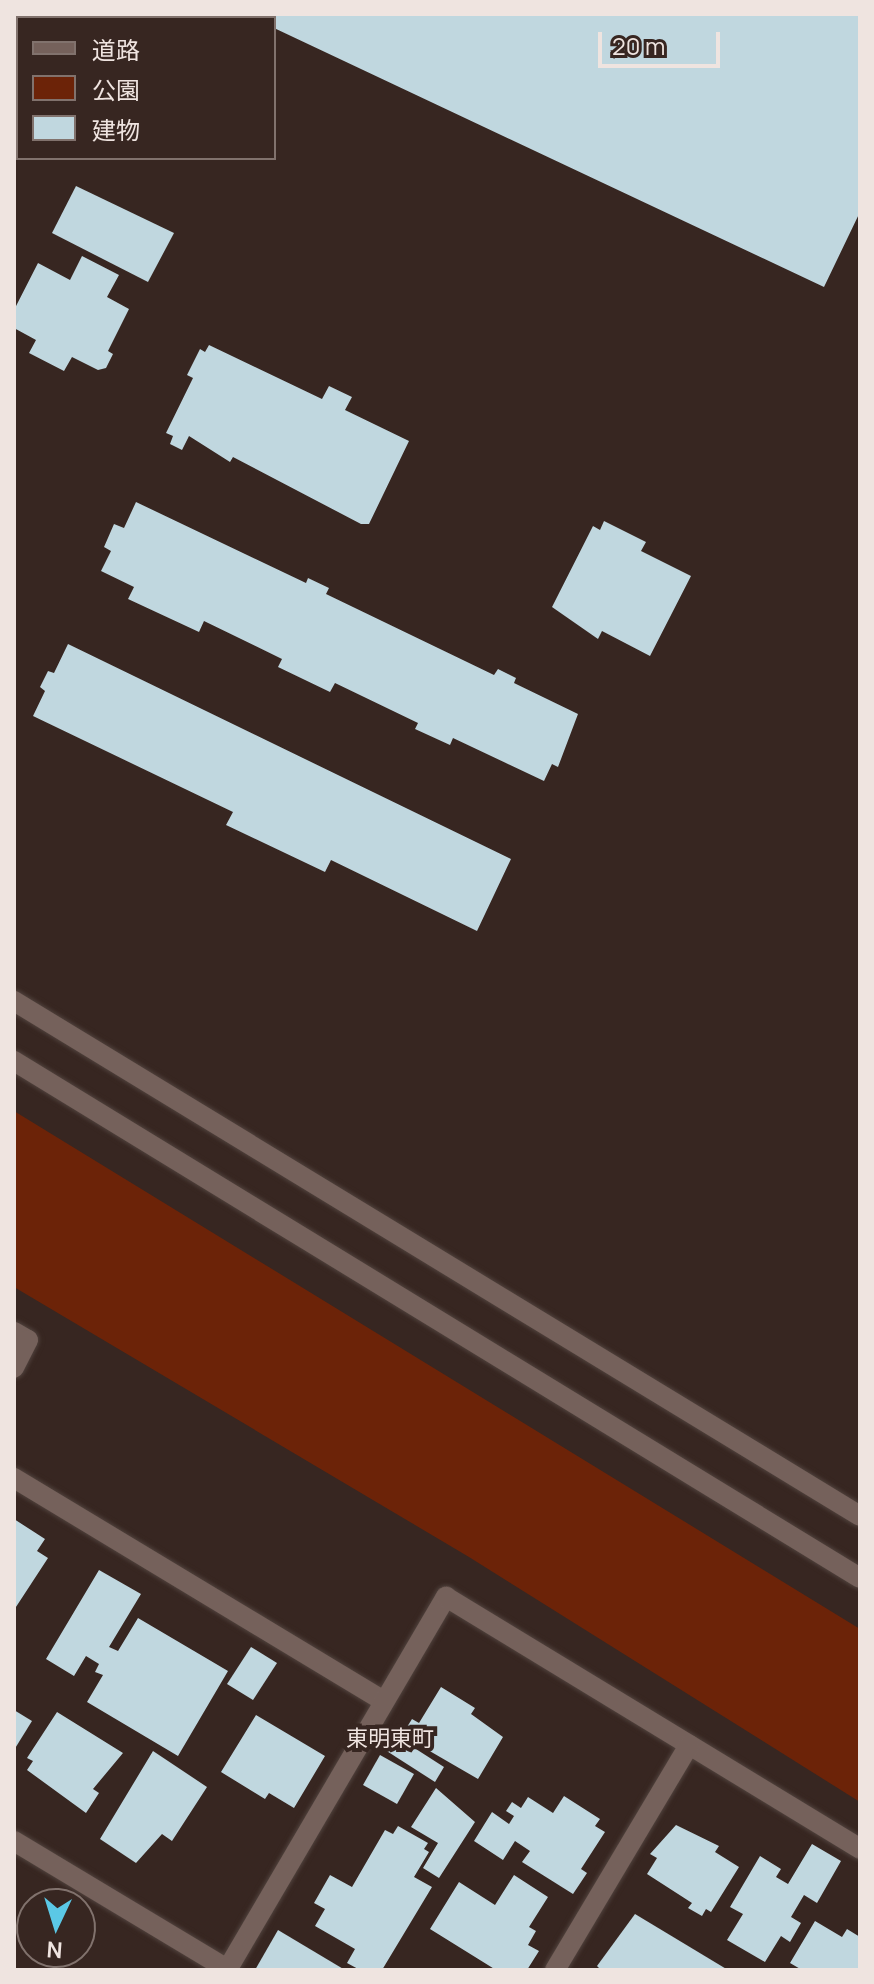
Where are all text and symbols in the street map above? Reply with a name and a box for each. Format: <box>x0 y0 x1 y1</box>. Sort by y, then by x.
legend <box>16 16 276 160</box>
scale bar <box>602 16 724 66</box>
text: 20 m <box>612 29 665 62</box>
text: 道路 <box>92 33 140 66</box>
text: 公園 <box>92 73 140 106</box>
text: 建物 <box>92 113 140 146</box>
district label: 東明東町 <box>346 1726 434 1752</box>
north arrow <box>16 1888 96 1968</box>
text: N <box>46 1934 63 1965</box>

